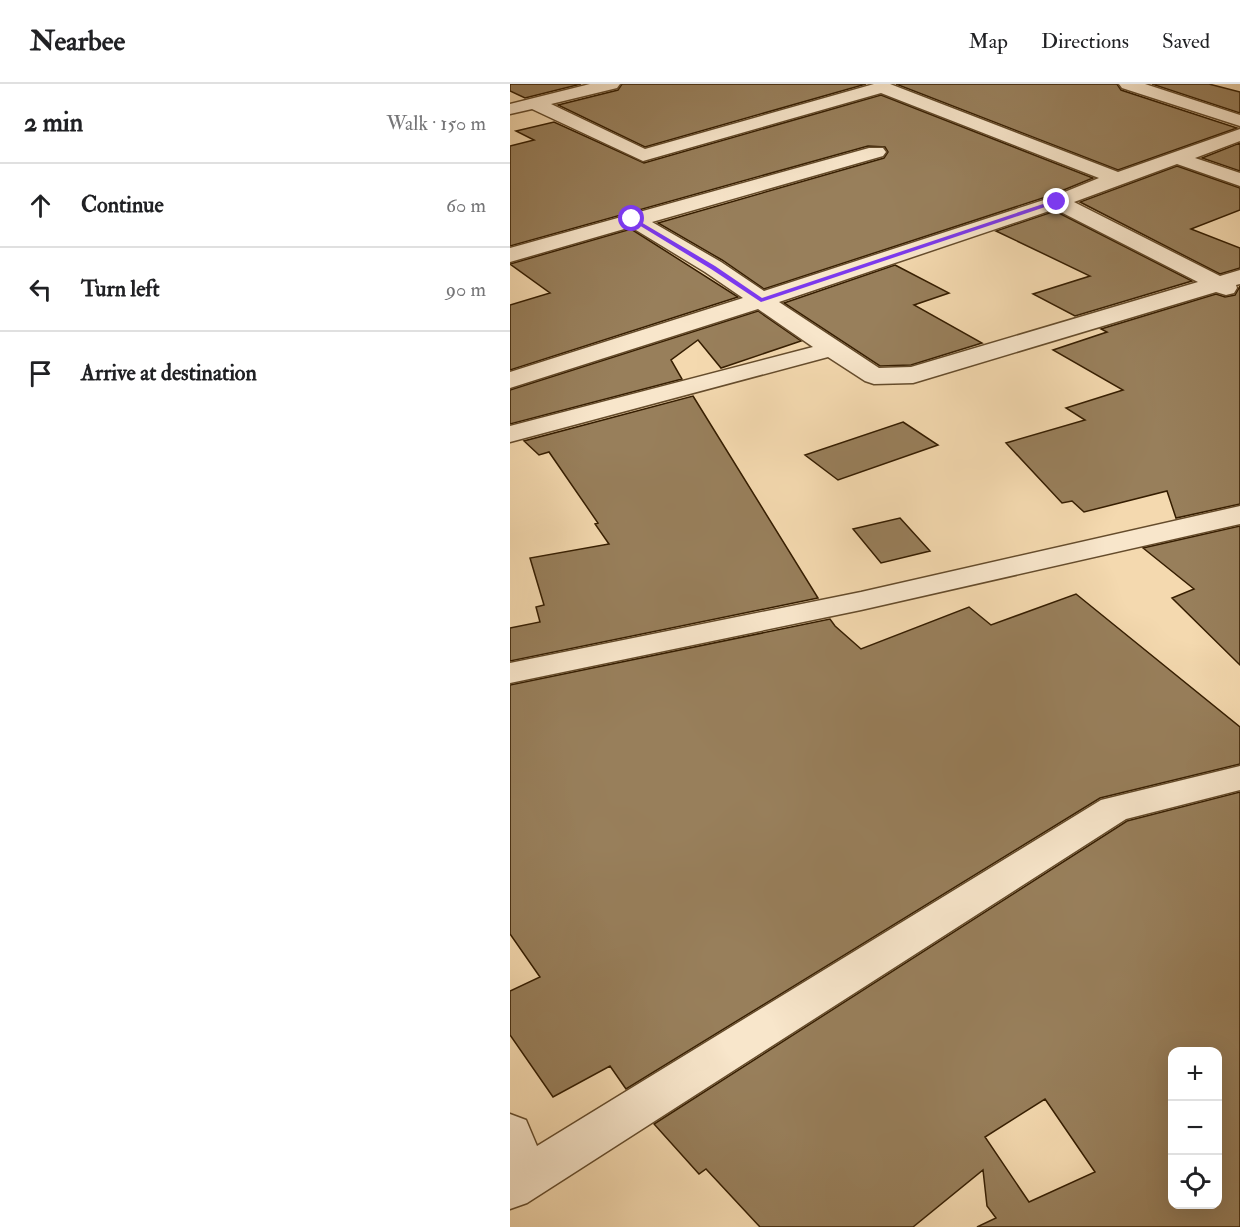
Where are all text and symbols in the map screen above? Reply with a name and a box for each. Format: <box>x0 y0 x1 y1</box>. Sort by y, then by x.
text: Nearbee <box>30 24 125 59</box>
text: Map <box>968 28 1008 55</box>
text: Directions <box>1041 28 1129 55</box>
text: Saved <box>1162 28 1210 55</box>
text: 2 min <box>24 107 83 139</box>
text: Walk · 150 m <box>386 111 486 136</box>
route end <box>1043 188 1069 214</box>
icon: ahead <box>24 189 57 222</box>
text: Continue <box>81 191 164 219</box>
text: 60 m <box>446 193 486 218</box>
route start <box>618 205 644 231</box>
icon: left <box>24 273 57 306</box>
text: Turn left <box>81 275 160 303</box>
text: 90 m <box>446 277 486 302</box>
icon: arrive <box>24 357 57 390</box>
text: Arrive at destination <box>81 359 257 387</box>
map controls <box>1168 1047 1222 1209</box>
button: + <box>1168 1047 1222 1101</box>
button: − <box>1168 1101 1222 1155</box>
button: locate <box>1168 1155 1222 1209</box>

